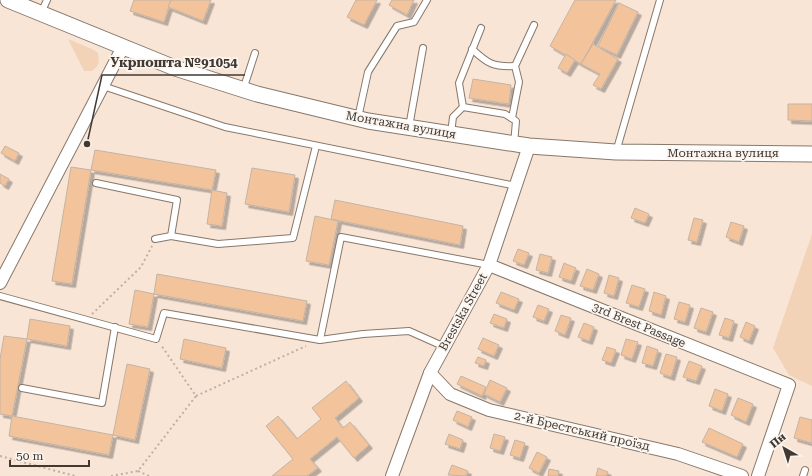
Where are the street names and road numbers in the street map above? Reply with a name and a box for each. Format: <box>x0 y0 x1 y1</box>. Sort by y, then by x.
street label: Монтажна вулиця <box>345 108 457 142</box>
street label: Монтажна вулиця <box>667 146 779 160</box>
street label: Brestska Street <box>436 270 490 353</box>
street label: 3rd Brest Passage <box>590 300 688 350</box>
street label: 2-й Брестський проїзд <box>513 409 652 454</box>

